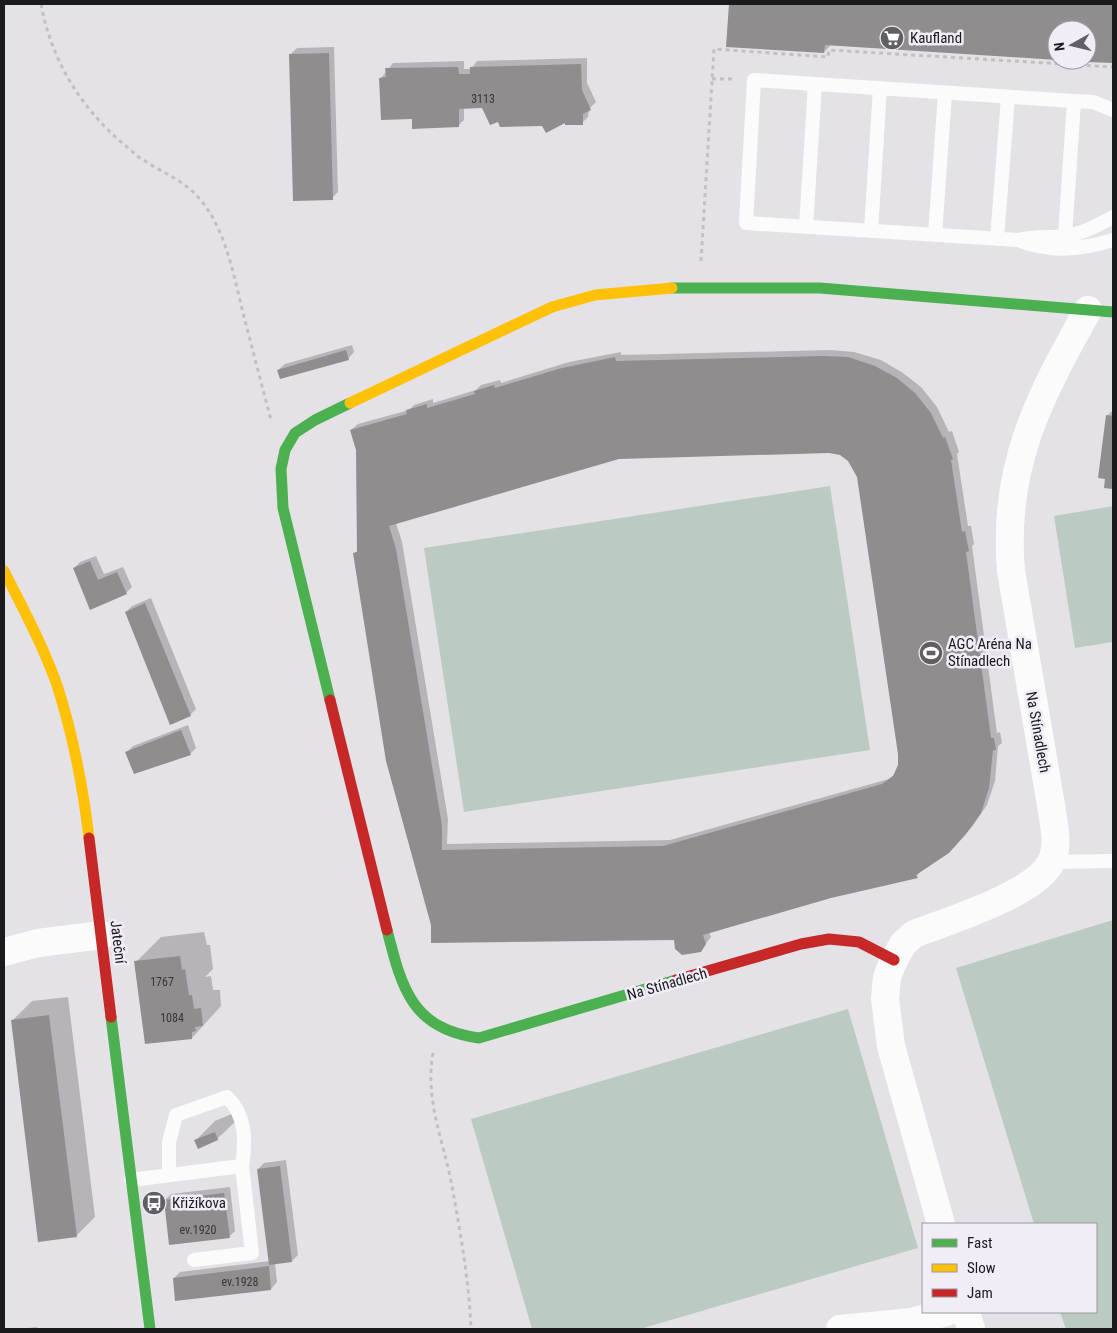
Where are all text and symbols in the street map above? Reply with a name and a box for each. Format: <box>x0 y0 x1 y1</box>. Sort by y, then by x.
north arrow <box>1047 20 1097 70</box>
supermarket icon: Kaufland <box>879 25 905 51</box>
place label: Kaufland <box>910 29 962 47</box>
text: N <box>1051 41 1068 52</box>
house number: 3113 <box>471 92 495 106</box>
place label: AGC Aréna Na Stínadlech <box>948 635 1032 670</box>
sports icon: AGC Aréna Na Stínadlech <box>918 640 944 666</box>
street label: Na Stínadlech <box>1022 690 1054 774</box>
street label: Jateční <box>106 919 130 966</box>
street label: Na Stínadlech <box>625 964 709 1004</box>
house number: 1767 <box>150 975 174 989</box>
house number: 1084 <box>160 1011 184 1025</box>
bus stop icon: Křižíkova <box>141 1190 167 1216</box>
place label: Křižíkova <box>172 1194 226 1212</box>
house number: ev.1920 <box>180 1223 217 1237</box>
legend <box>922 1223 1097 1313</box>
text: Fast <box>967 1234 992 1252</box>
text: Slow <box>967 1259 996 1277</box>
house number: ev.1928 <box>222 1275 259 1289</box>
text: Jam <box>967 1284 993 1302</box>

